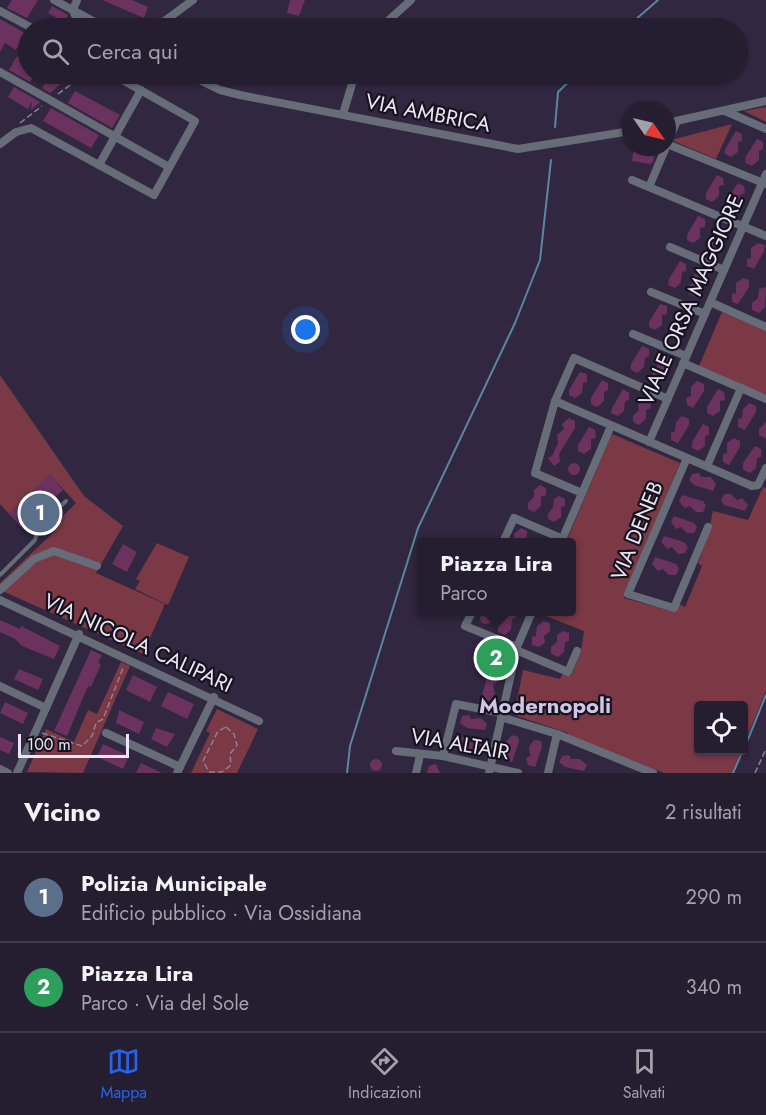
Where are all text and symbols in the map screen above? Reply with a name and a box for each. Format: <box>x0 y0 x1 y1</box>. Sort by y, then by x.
search box <box>18 18 748 84</box>
icon: search <box>39 35 72 68</box>
text: Cerca qui <box>87 35 178 67</box>
street label: VIA AMBRICA <box>363 86 493 140</box>
north arrow <box>622 102 676 156</box>
street label: VIALE ORSA MAGGIORE <box>631 190 751 410</box>
your location <box>291 315 320 344</box>
street label: VIA DENEB <box>604 477 670 585</box>
pin: 1 <box>20 490 60 536</box>
popup <box>417 538 576 616</box>
text: Piazza Lira <box>440 547 553 579</box>
text: Parco <box>440 579 487 608</box>
street label: VIA NICOLA CALIPARI <box>39 586 237 700</box>
pin: 2 <box>476 636 516 680</box>
district label: Modernopoli <box>479 689 611 721</box>
map controls <box>694 701 748 755</box>
button: locate <box>694 701 748 755</box>
street label: VIA ALTAIR <box>408 721 512 767</box>
scale bar <box>18 731 129 758</box>
text: 100 m <box>27 733 71 756</box>
text: Vicino <box>24 793 101 831</box>
text: 2 risultati <box>665 798 742 827</box>
text: Polizia Municipale <box>81 867 267 899</box>
text: 1 <box>38 883 49 912</box>
text: 290 m <box>686 883 742 912</box>
text: Edificio pubblico · Via Ossidiana <box>81 899 362 928</box>
text: Piazza Lira <box>81 957 193 989</box>
text: 2 <box>37 973 50 1002</box>
text: 340 m <box>686 973 742 1002</box>
text: Parco · Via del Sole <box>81 989 249 1018</box>
tab: Mappa <box>100 1045 147 1104</box>
tab: Indicazioni <box>348 1045 422 1104</box>
tab: Salvati <box>623 1045 666 1104</box>

